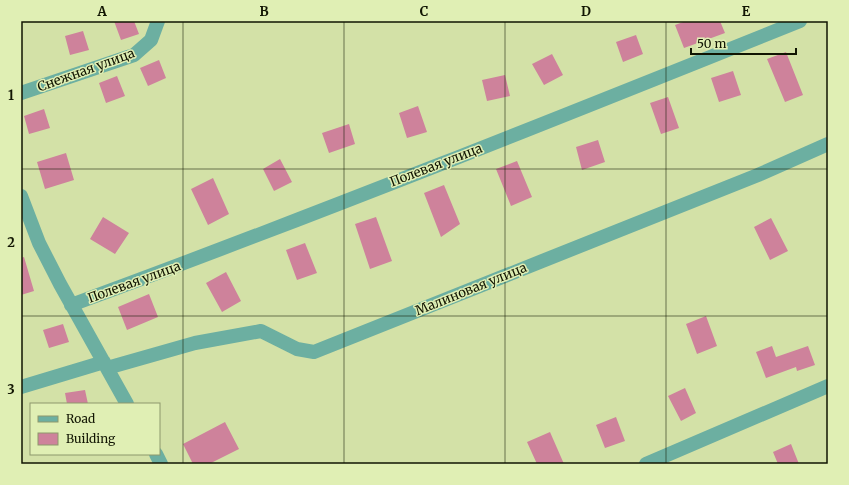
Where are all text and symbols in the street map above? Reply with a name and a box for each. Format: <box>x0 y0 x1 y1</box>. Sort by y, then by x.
text: A <box>96 3 107 20</box>
text: B <box>259 3 269 20</box>
text: C <box>420 3 429 20</box>
text: D <box>581 3 591 20</box>
text: E <box>742 3 751 20</box>
scale bar <box>691 30 796 56</box>
text: 50 m <box>697 36 726 51</box>
street label: Снежная улица <box>35 44 137 96</box>
text: 1 <box>8 87 14 104</box>
street label: Полевая улица <box>387 140 485 190</box>
text: 2 <box>7 234 15 251</box>
street label: Полевая улица <box>85 257 183 307</box>
street label: Малиновая улица <box>413 259 529 319</box>
text: 3 <box>7 381 15 398</box>
legend <box>30 403 160 455</box>
text: Road <box>66 411 95 426</box>
text: Building <box>66 431 116 446</box>

